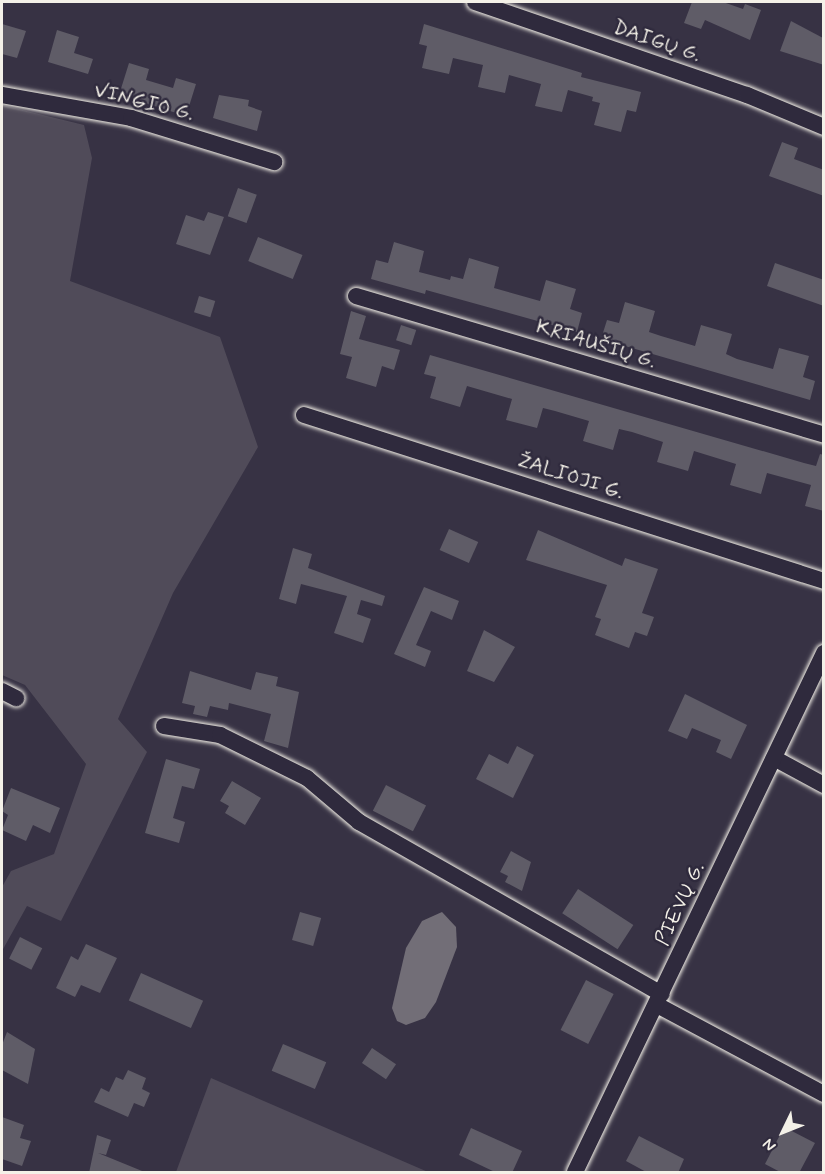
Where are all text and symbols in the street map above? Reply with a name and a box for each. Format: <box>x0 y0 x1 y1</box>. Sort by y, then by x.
street label: DAIGŲ G. <box>610 14 704 68</box>
street label: VINGIO G. <box>91 77 197 127</box>
street label: KRIAUŠIŲ G. <box>533 314 659 374</box>
street label: ŽALIOJI G. <box>515 447 627 505</box>
street label: PIEVŲ G. <box>650 858 710 950</box>
north arrow <box>753 1102 813 1162</box>
text: N <box>758 1134 781 1156</box>

